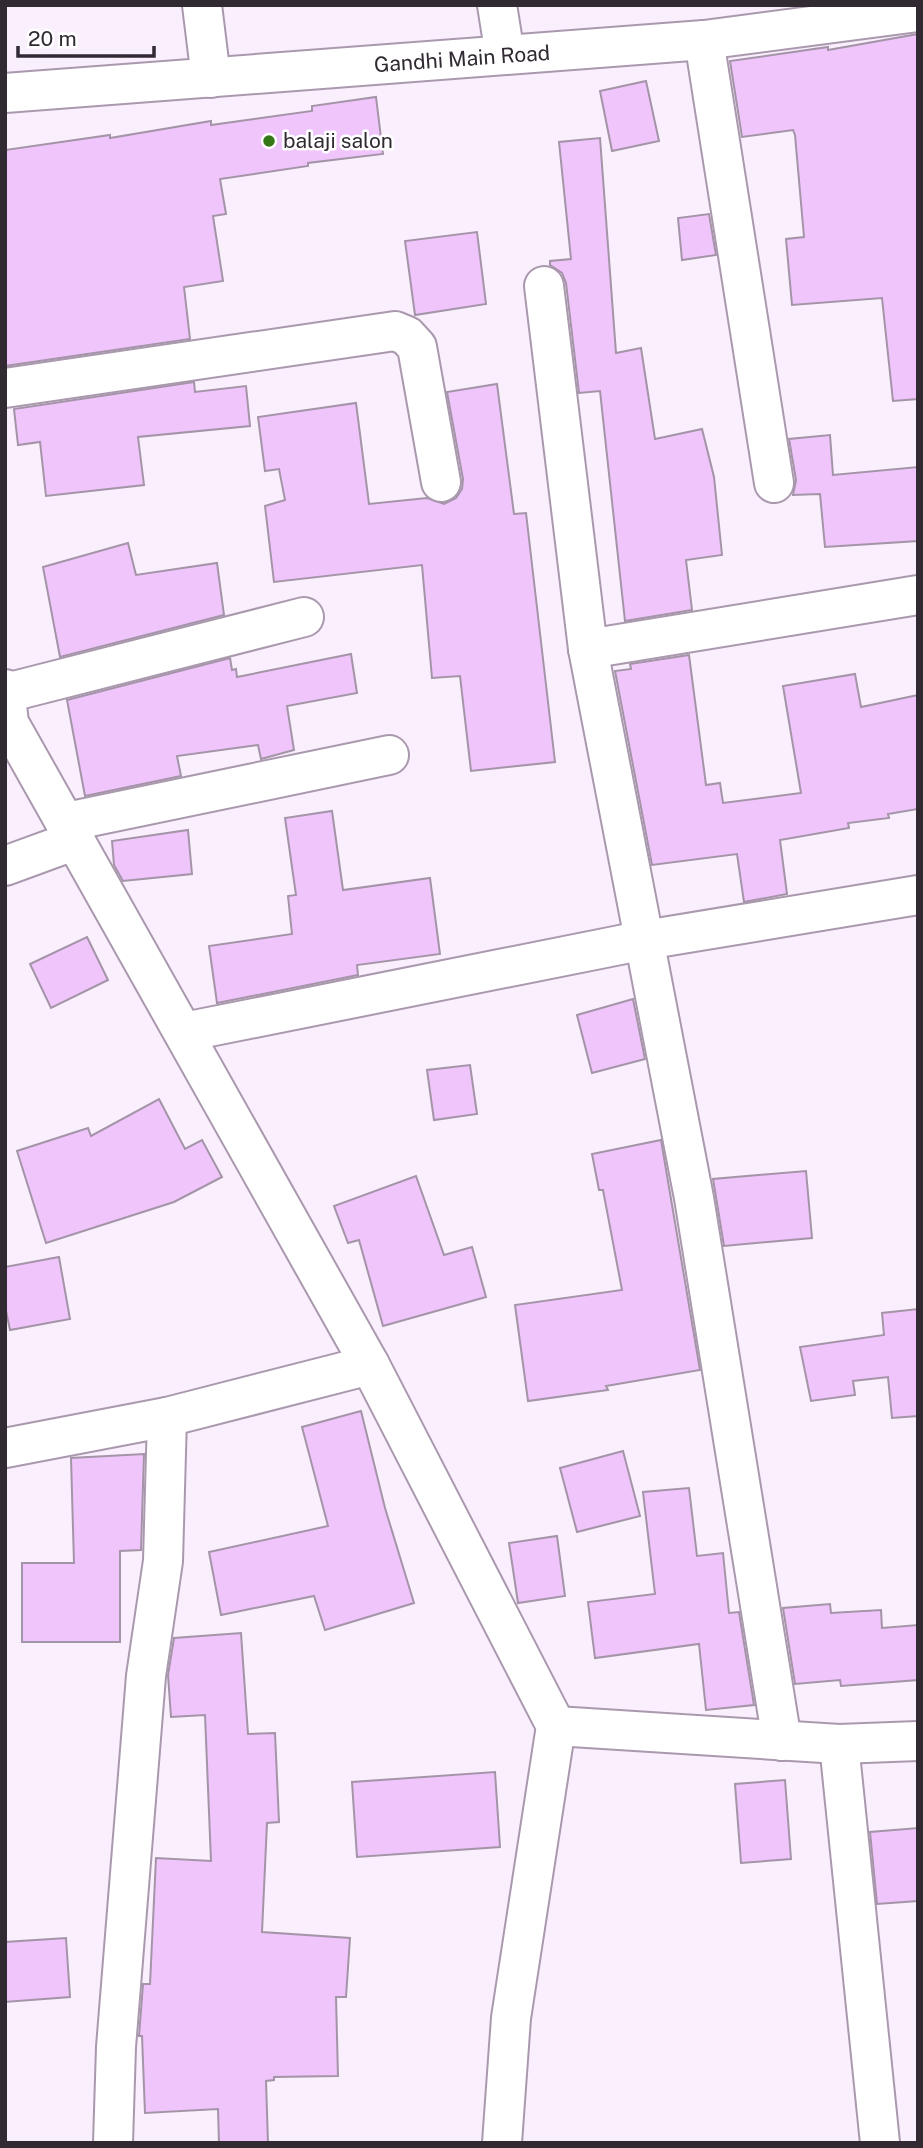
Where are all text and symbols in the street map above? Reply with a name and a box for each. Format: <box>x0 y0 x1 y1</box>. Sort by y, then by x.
scale bar <box>18 14 154 58</box>
text: 20 m <box>28 26 77 51</box>
street label: Gandhi Main Road <box>373 40 551 77</box>
place label: balaji salon <box>283 128 393 153</box>
marker: balaji salon <box>261 133 277 149</box>

